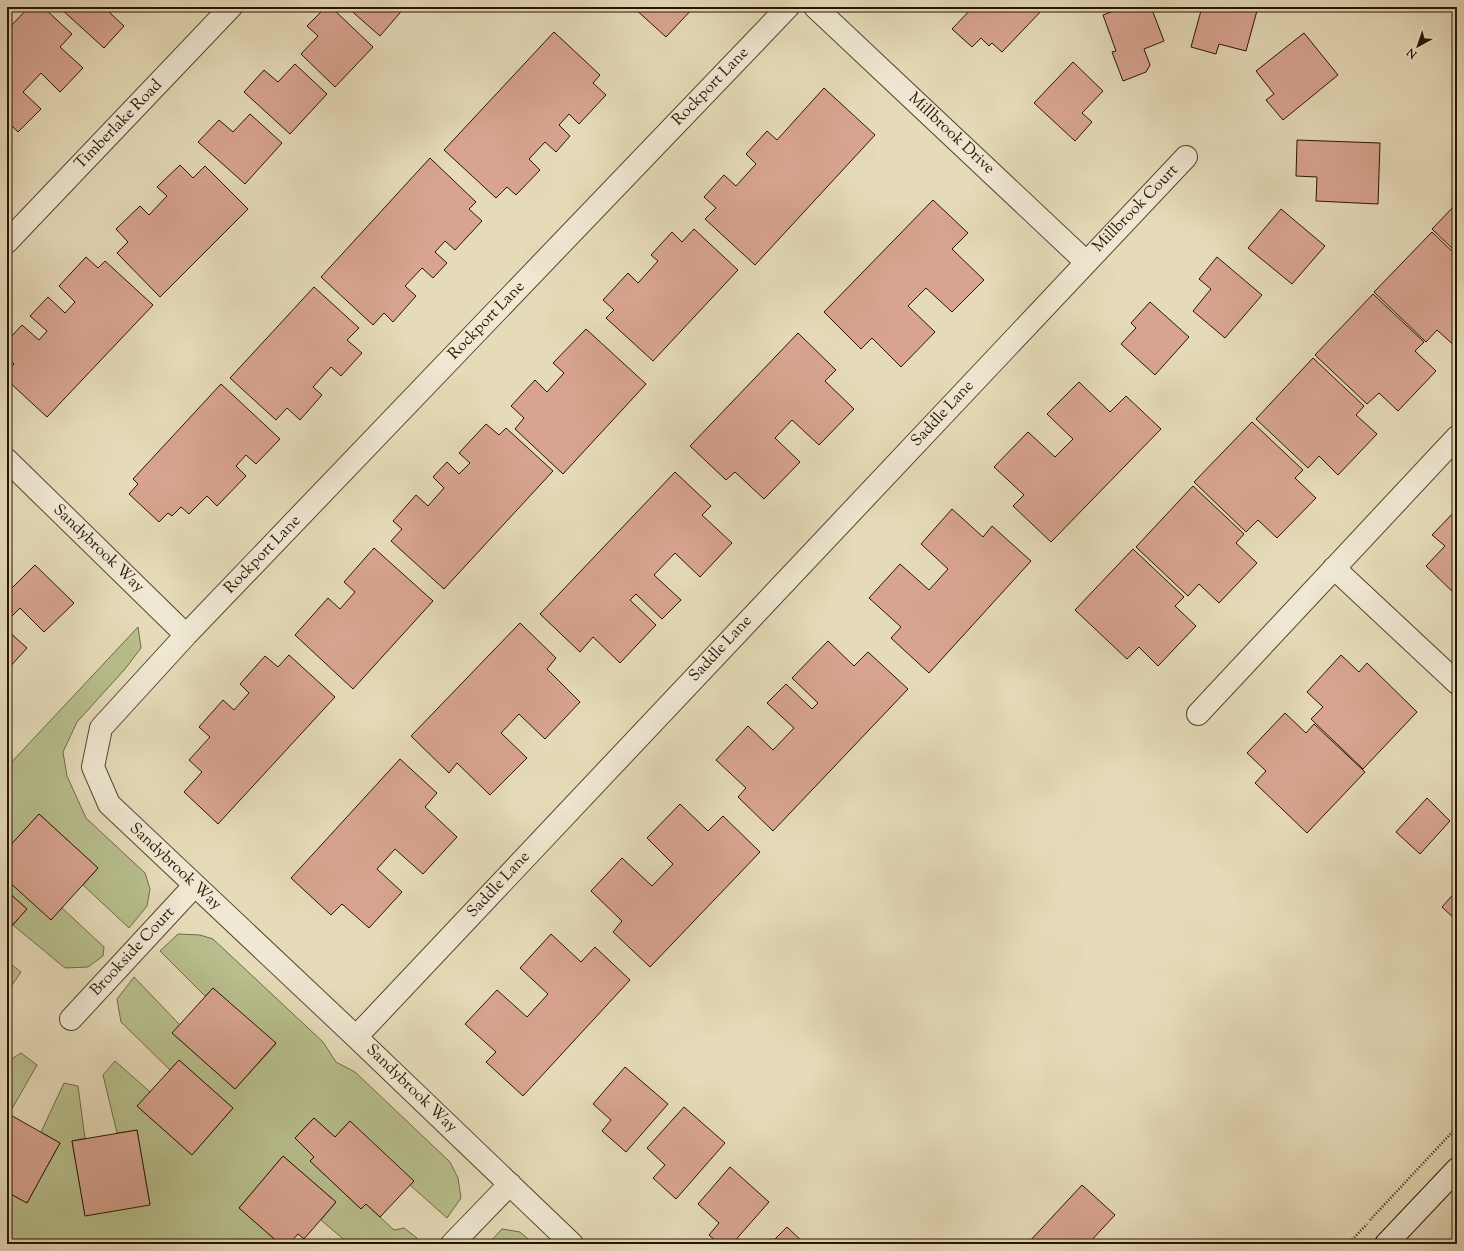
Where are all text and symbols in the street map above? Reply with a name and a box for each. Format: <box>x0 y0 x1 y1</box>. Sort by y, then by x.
north arrow <box>1398 26 1438 66</box>
street label: Rockport Lane <box>667 42 755 132</box>
text: N <box>1404 44 1421 62</box>
street label: Timberlake Road <box>70 75 168 175</box>
street label: Millbrook Drive <box>903 88 999 180</box>
street label: Millbrook Court <box>1088 159 1184 258</box>
street label: Rockport Lane <box>443 276 531 366</box>
street label: Saddle Lane <box>906 376 980 452</box>
street label: Sandybrook Way <box>47 499 149 599</box>
street label: Rockport Lane <box>219 510 307 600</box>
street label: Saddle Lane <box>684 611 758 687</box>
street label: Sandybrook Way <box>124 818 226 916</box>
street label: Saddle Lane <box>462 847 536 923</box>
street label: Brookside Court <box>86 902 181 1002</box>
street label: Sandybrook Way <box>360 1039 462 1139</box>

